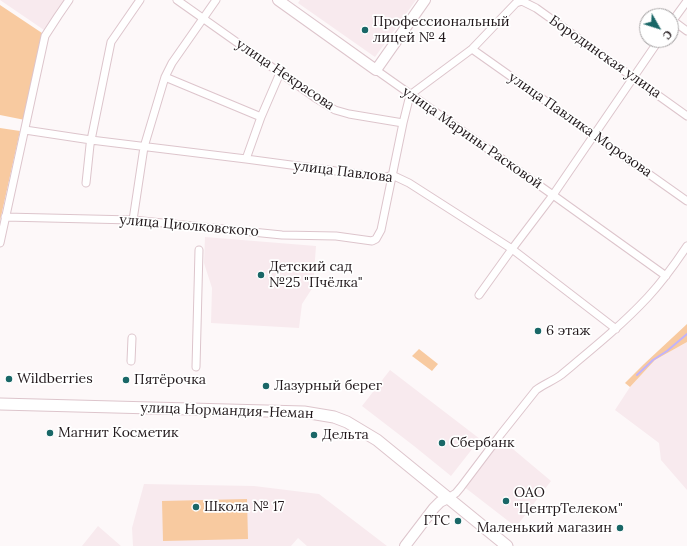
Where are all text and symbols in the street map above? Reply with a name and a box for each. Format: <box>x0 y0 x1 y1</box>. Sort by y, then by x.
north arrow <box>639 8 679 48</box>
street label: Бородинская улица <box>546 12 664 102</box>
place label: Профессиональный лицей № 4 <box>373 14 510 46</box>
marker: Профессиональный лицей № 4 <box>360 25 370 35</box>
text: С <box>660 28 675 42</box>
street label: улица Некрасова <box>232 36 338 114</box>
street label: улица Павлика Морозова <box>505 69 655 181</box>
street label: улица Марины Расковой <box>399 83 545 193</box>
street label: улица Павлова <box>292 158 394 186</box>
street label: улица Циолковского <box>119 212 259 240</box>
place label: Детский сад №25 "Пчёлка" <box>269 259 363 292</box>
marker: Детский сад №25 "Пчёлка" <box>256 270 266 280</box>
place label: 6 этаж <box>546 323 590 339</box>
marker: 6 этаж <box>533 326 543 336</box>
place label: Wildberries <box>17 371 93 387</box>
place label: Пятёрочка <box>134 372 206 388</box>
marker: Wildberries <box>4 374 14 384</box>
marker: Пятёрочка <box>121 375 131 385</box>
place label: Лазурный берег <box>274 378 382 394</box>
marker: Лазурный берег <box>261 381 271 391</box>
street label: улица Нормандия-Неман <box>140 400 314 422</box>
place label: Магнит Косметик <box>58 425 178 441</box>
place label: Дельта <box>322 427 369 443</box>
marker: Магнит Косметик <box>45 428 55 438</box>
marker: Дельта <box>309 430 319 440</box>
place label: Сбербанк <box>450 435 514 451</box>
marker: Сбербанк <box>437 438 447 448</box>
place label: ОАО "ЦентрТелеком" <box>514 485 623 518</box>
marker: ОАО "ЦентрТелеком" <box>501 496 511 506</box>
place label: Школа № 17 <box>204 499 284 515</box>
marker: Школа № 17 <box>191 502 201 512</box>
place label: ГТС <box>424 513 450 529</box>
marker: ГТС <box>453 516 463 526</box>
place label: Маленький магазин <box>477 520 612 536</box>
marker: Маленький магазин <box>615 523 625 533</box>

